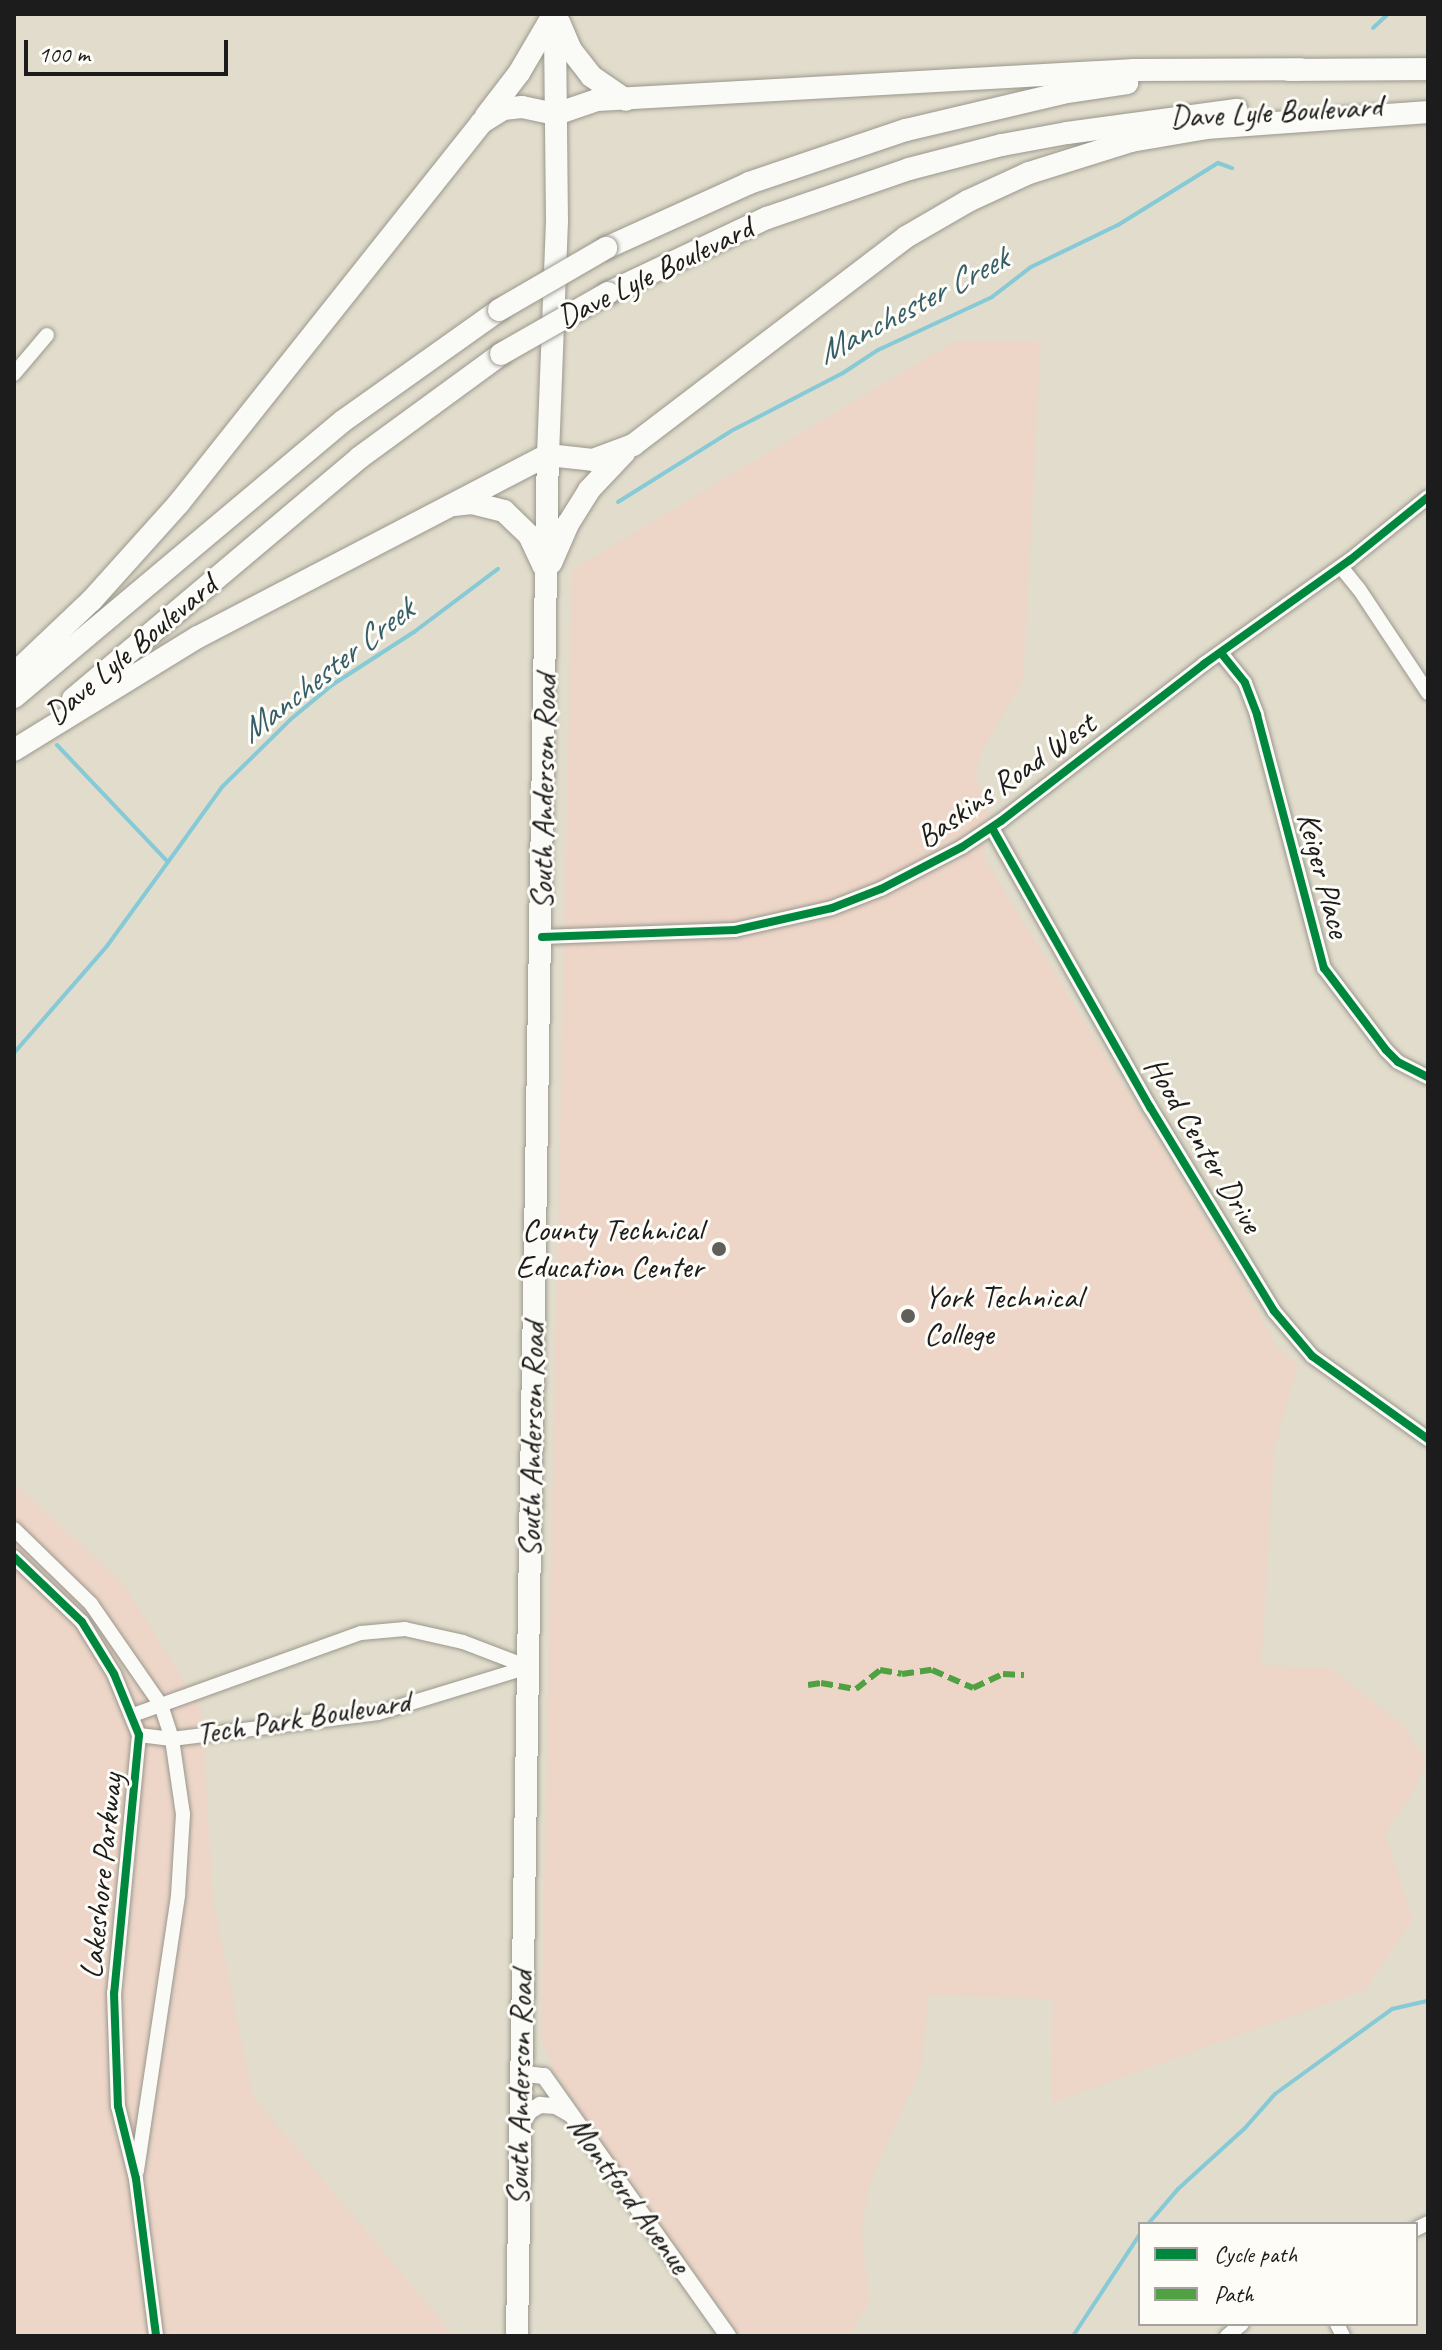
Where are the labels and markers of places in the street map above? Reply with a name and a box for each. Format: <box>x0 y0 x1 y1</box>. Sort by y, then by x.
place label: County Technical Education Center <box>515 1212 703 1287</box>
marker: County Technical Education Center <box>710 1240 728 1258</box>
place label: York Technical College <box>924 1279 1079 1354</box>
marker: York Technical College <box>899 1307 917 1325</box>

